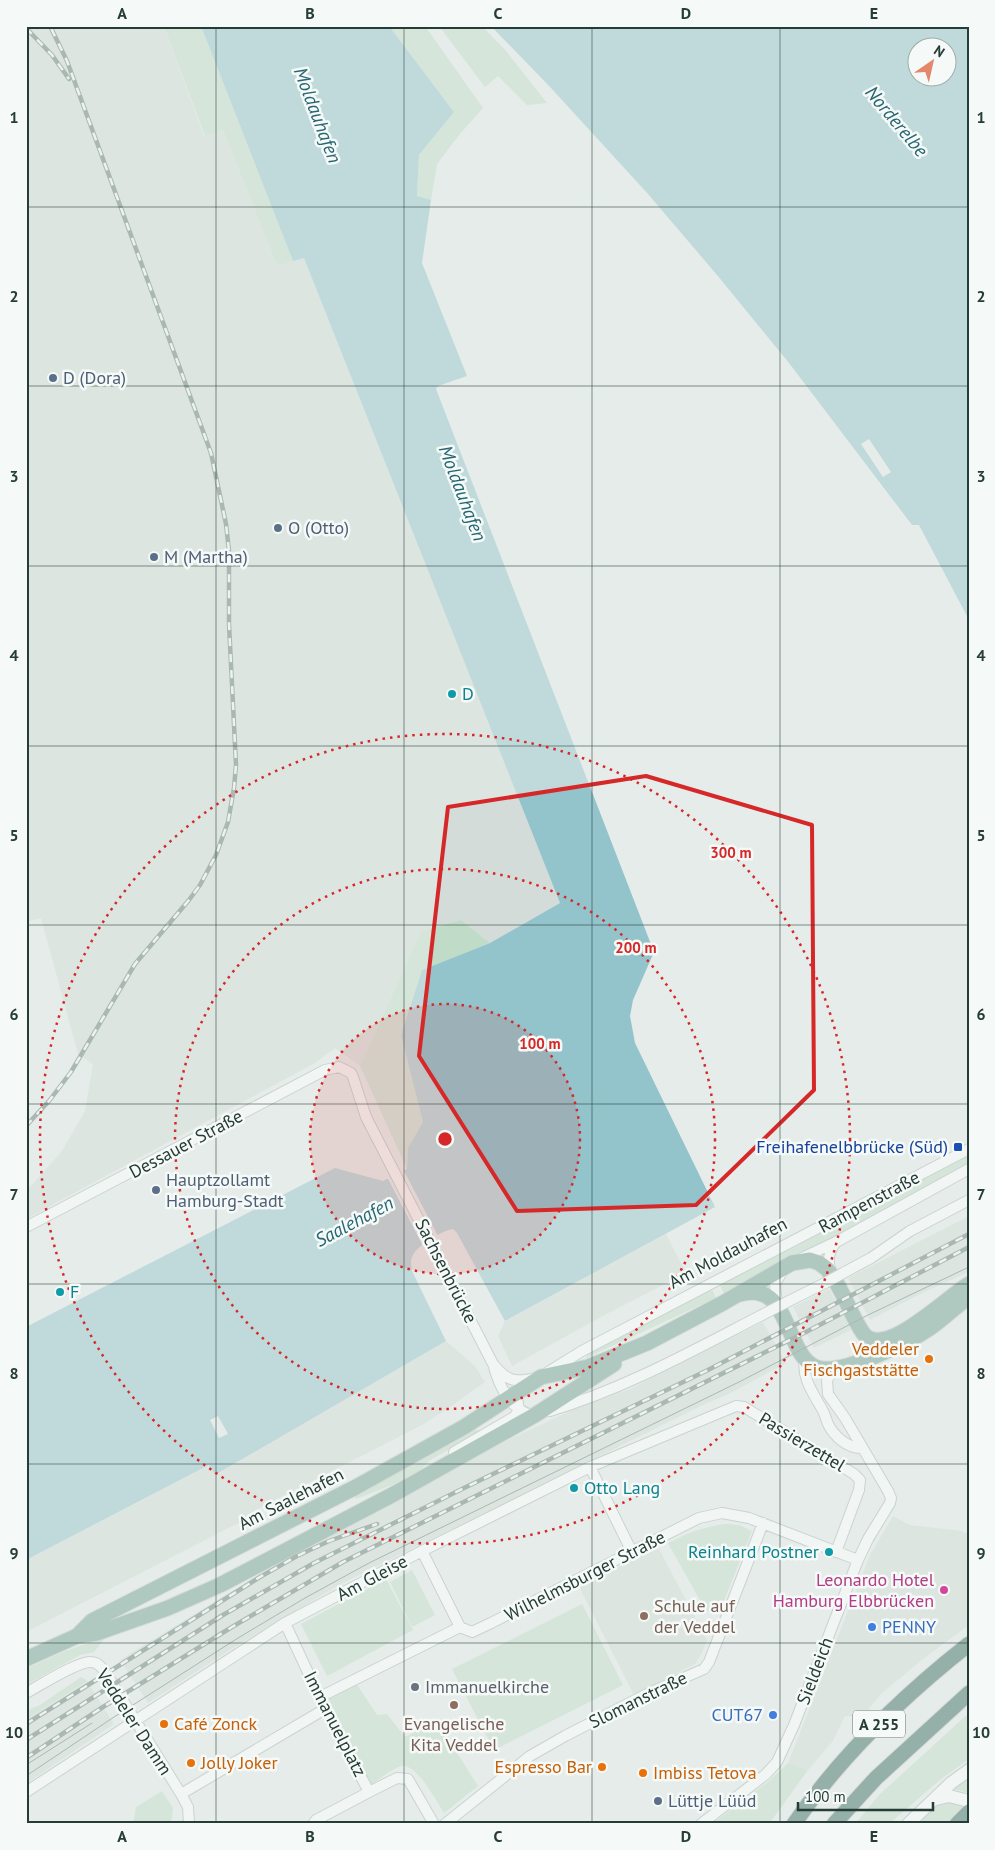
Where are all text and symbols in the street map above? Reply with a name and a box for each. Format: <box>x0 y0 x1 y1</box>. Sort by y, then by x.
text: A <box>117 3 127 23</box>
text: B <box>305 3 315 23</box>
text: C <box>494 3 503 23</box>
text: D <box>681 3 691 23</box>
text: E <box>870 3 878 23</box>
north arrow <box>908 38 958 88</box>
text: N <box>930 41 948 61</box>
water label: Moldauhafen <box>289 64 347 166</box>
water label: Norderelbe <box>860 81 934 161</box>
text: 1 <box>9 107 19 127</box>
text: 1 <box>976 107 986 127</box>
text: 2 <box>9 286 19 306</box>
text: 2 <box>976 286 986 306</box>
place label: D (Dora) <box>63 366 126 389</box>
marker: D (Dora) <box>47 372 59 384</box>
water label: Moldauhafen <box>434 442 492 544</box>
text: 3 <box>9 466 19 486</box>
text: 3 <box>976 466 986 486</box>
place label: O (Otto) <box>288 516 349 539</box>
marker: O (Otto) <box>272 522 284 534</box>
place label: M (Martha) <box>164 545 248 568</box>
marker: M (Martha) <box>148 551 160 563</box>
text: 4 <box>9 645 19 665</box>
text: 4 <box>976 645 986 665</box>
place label: D <box>462 682 474 705</box>
marker: D <box>446 688 458 700</box>
text: 5 <box>9 825 19 845</box>
text: 5 <box>976 825 986 845</box>
text: 300 m <box>710 843 752 862</box>
text: 200 m <box>615 938 657 957</box>
text: 6 <box>9 1004 19 1024</box>
text: 6 <box>976 1004 986 1024</box>
text: 100 m <box>519 1034 561 1053</box>
street label: Dessauer Straße <box>125 1104 246 1183</box>
centre of rings <box>436 1130 454 1148</box>
place label: Freihafenelbbrücke (Süd) <box>756 1135 948 1158</box>
marker: Freihafenelbbrücke (Süd) <box>952 1141 964 1153</box>
street label: Rampenstraße <box>814 1165 923 1238</box>
place label: Hauptzollamt Hamburg-Stadt <box>166 1168 284 1212</box>
text: 7 <box>9 1184 19 1204</box>
marker: Hauptzollamt Hamburg-Stadt <box>150 1184 162 1196</box>
text: 7 <box>976 1184 986 1204</box>
water label: Saalehafen <box>311 1190 397 1252</box>
street label: Am Moldauhafen <box>665 1212 791 1293</box>
street label: Sachsenbrücke <box>410 1215 483 1327</box>
place label: F <box>70 1280 79 1303</box>
marker: F <box>54 1286 66 1298</box>
place label: Veddeler Fischgaststätte <box>803 1337 919 1381</box>
marker: Veddeler Fischgaststätte <box>923 1353 935 1365</box>
text: 8 <box>9 1363 19 1383</box>
text: 8 <box>976 1363 986 1383</box>
street label: Passierzettel <box>755 1407 850 1477</box>
street label: Am Saalehafen <box>234 1462 347 1535</box>
place label: Otto Lang <box>584 1476 660 1499</box>
marker: Otto Lang <box>568 1482 580 1494</box>
street label: Wilhelmsburger Straße <box>501 1525 669 1626</box>
place label: Reinhard Postner <box>688 1540 819 1563</box>
text: 9 <box>9 1543 19 1563</box>
text: 9 <box>976 1543 986 1563</box>
marker: Reinhard Postner <box>823 1546 835 1558</box>
street label: Am Gleise <box>332 1549 411 1606</box>
place label: Leonardo Hotel Hamburg Elbbrücken <box>773 1568 935 1612</box>
marker: Leonardo Hotel Hamburg Elbbrücken <box>938 1584 950 1596</box>
place label: Schule auf der Veddel <box>654 1594 736 1638</box>
marker: Schule auf der Veddel <box>638 1610 650 1622</box>
place label: PENNY <box>882 1615 936 1638</box>
marker: PENNY <box>866 1621 878 1633</box>
street label: Sieldeich <box>791 1634 838 1708</box>
street label: Veddeler Damm <box>91 1663 177 1779</box>
street label: Slomanstraße <box>585 1666 691 1733</box>
street label: Immanuelplatz <box>299 1667 372 1780</box>
place label: Immanuelkirche <box>425 1675 549 1698</box>
marker: Immanuelkirche <box>409 1681 421 1693</box>
marker: Evangelische Kita Veddel <box>448 1699 460 1711</box>
place label: CUT67 <box>711 1703 763 1726</box>
marker: CUT67 <box>767 1709 779 1721</box>
road number: A 255 <box>853 1710 905 1738</box>
place label: Café Zonck <box>174 1712 258 1735</box>
place label: Evangelische Kita Veddel <box>404 1712 504 1756</box>
marker: Café Zonck <box>158 1718 170 1730</box>
text: 10 <box>5 1722 23 1742</box>
text: 10 <box>972 1722 990 1742</box>
place label: Jolly Joker <box>200 1751 278 1774</box>
place label: Espresso Bar <box>495 1755 592 1778</box>
marker: Jolly Joker <box>185 1757 197 1769</box>
marker: Espresso Bar <box>596 1761 608 1773</box>
place label: Imbiss Tetova <box>653 1761 757 1784</box>
marker: Imbiss Tetova <box>637 1767 649 1779</box>
scale bar <box>798 1780 932 1812</box>
text: 100 m <box>805 1787 846 1806</box>
place label: Lüttje Lüüd <box>668 1789 756 1812</box>
marker: Lüttje Lüüd <box>652 1795 664 1807</box>
text: A <box>117 1826 127 1846</box>
text: B <box>305 1826 315 1846</box>
text: C <box>494 1826 503 1846</box>
text: D <box>681 1826 691 1846</box>
text: E <box>870 1826 878 1846</box>

